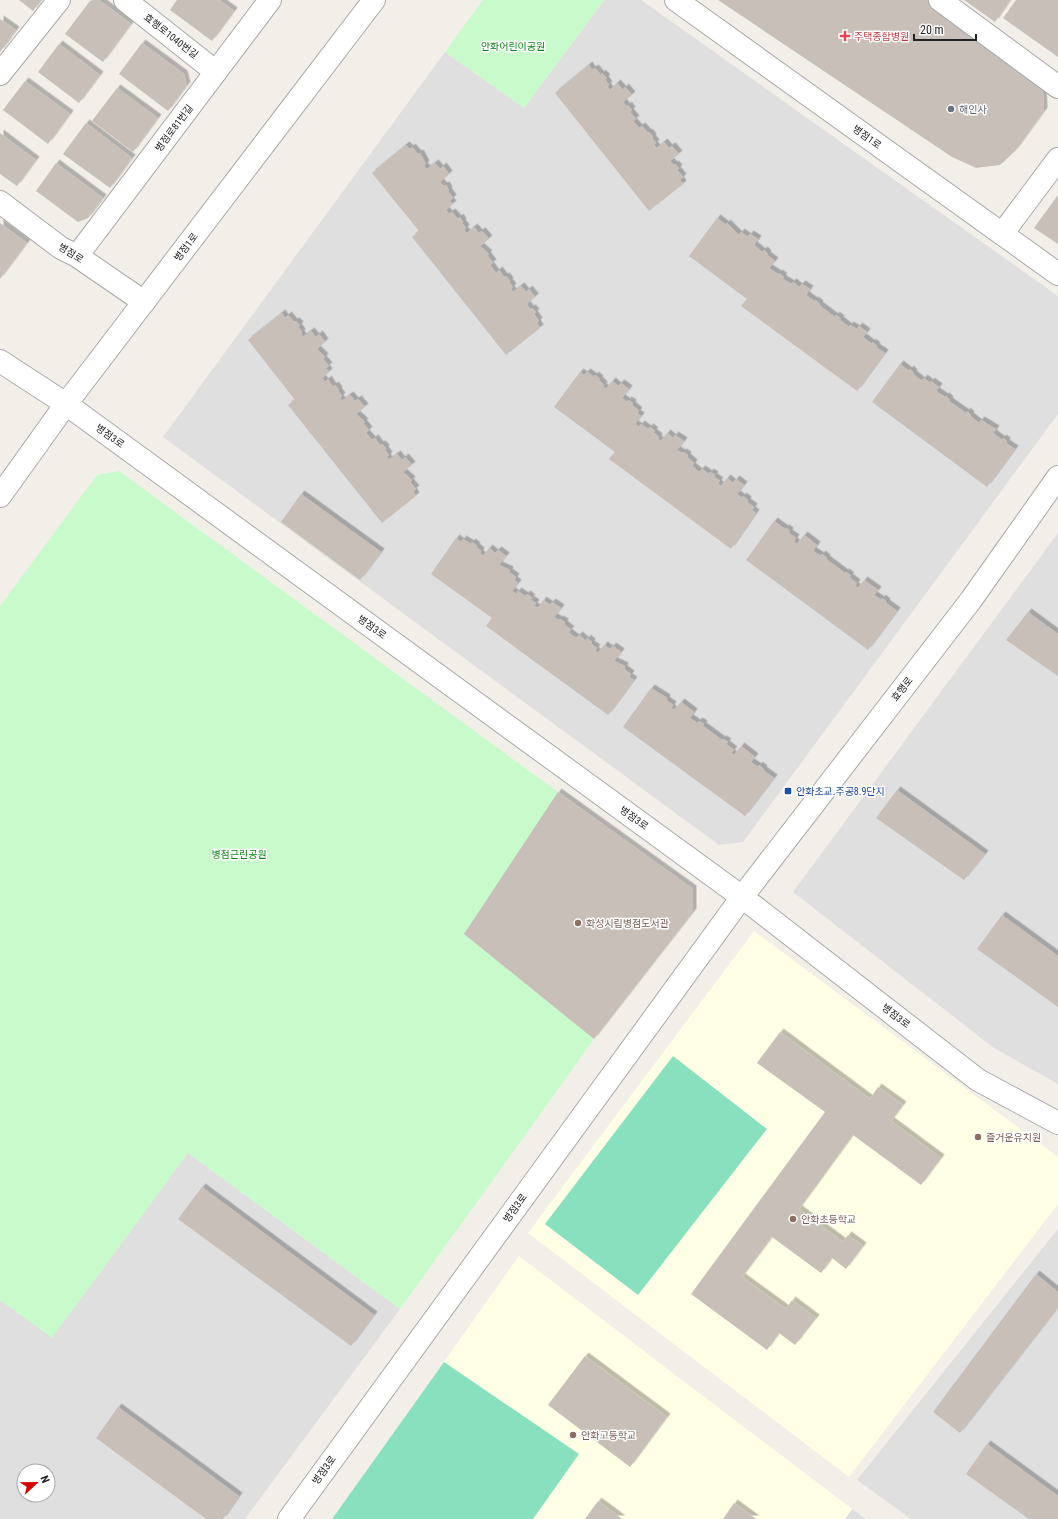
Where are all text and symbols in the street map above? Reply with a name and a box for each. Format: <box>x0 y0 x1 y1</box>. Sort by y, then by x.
street label: 효행로1040번길 <box>142 11 200 61</box>
scale bar <box>914 16 976 42</box>
text: 20 m <box>920 23 944 37</box>
marker: 주택종합병원 <box>839 30 851 42</box>
place label: 주택종합병원 <box>854 31 909 42</box>
park label: 안화어린이공원 <box>481 41 545 52</box>
street label: 병점로81번길 <box>153 102 195 154</box>
marker: 해인사 <box>946 104 956 114</box>
place label: 해인사 <box>959 104 987 115</box>
street label: 병점1로 <box>851 123 883 151</box>
street label: 병점1로 <box>172 231 200 263</box>
street label: 병점로 <box>56 241 86 265</box>
street label: 병점3로 <box>94 422 126 450</box>
street label: 병점3로 <box>356 613 388 641</box>
street label: 효행로 <box>889 675 915 703</box>
marker: 안화초교.주공8.9단지 <box>783 786 793 796</box>
place label: 안화초교.주공8.9단지 <box>796 786 885 797</box>
street label: 병점3로 <box>618 804 650 832</box>
park label: 병점근린공원 <box>211 849 267 860</box>
marker: 화성시립병점도서관 <box>573 918 583 928</box>
place label: 화성시립병점도서관 <box>586 918 670 929</box>
street label: 병점3로 <box>880 1002 912 1030</box>
marker: 즐거운유치원 <box>973 1132 983 1142</box>
place label: 즐거운유치원 <box>986 1132 1041 1143</box>
street label: 병점3로 <box>501 1192 529 1224</box>
marker: 안화초등학교 <box>788 1214 798 1224</box>
place label: 안화초등학교 <box>801 1214 856 1225</box>
marker: 안화고등학교 <box>568 1430 578 1440</box>
place label: 안화고등학교 <box>581 1430 636 1441</box>
street label: 병점3로 <box>310 1454 338 1486</box>
north arrow <box>16 1463 56 1503</box>
text: N <box>38 1474 52 1485</box>

